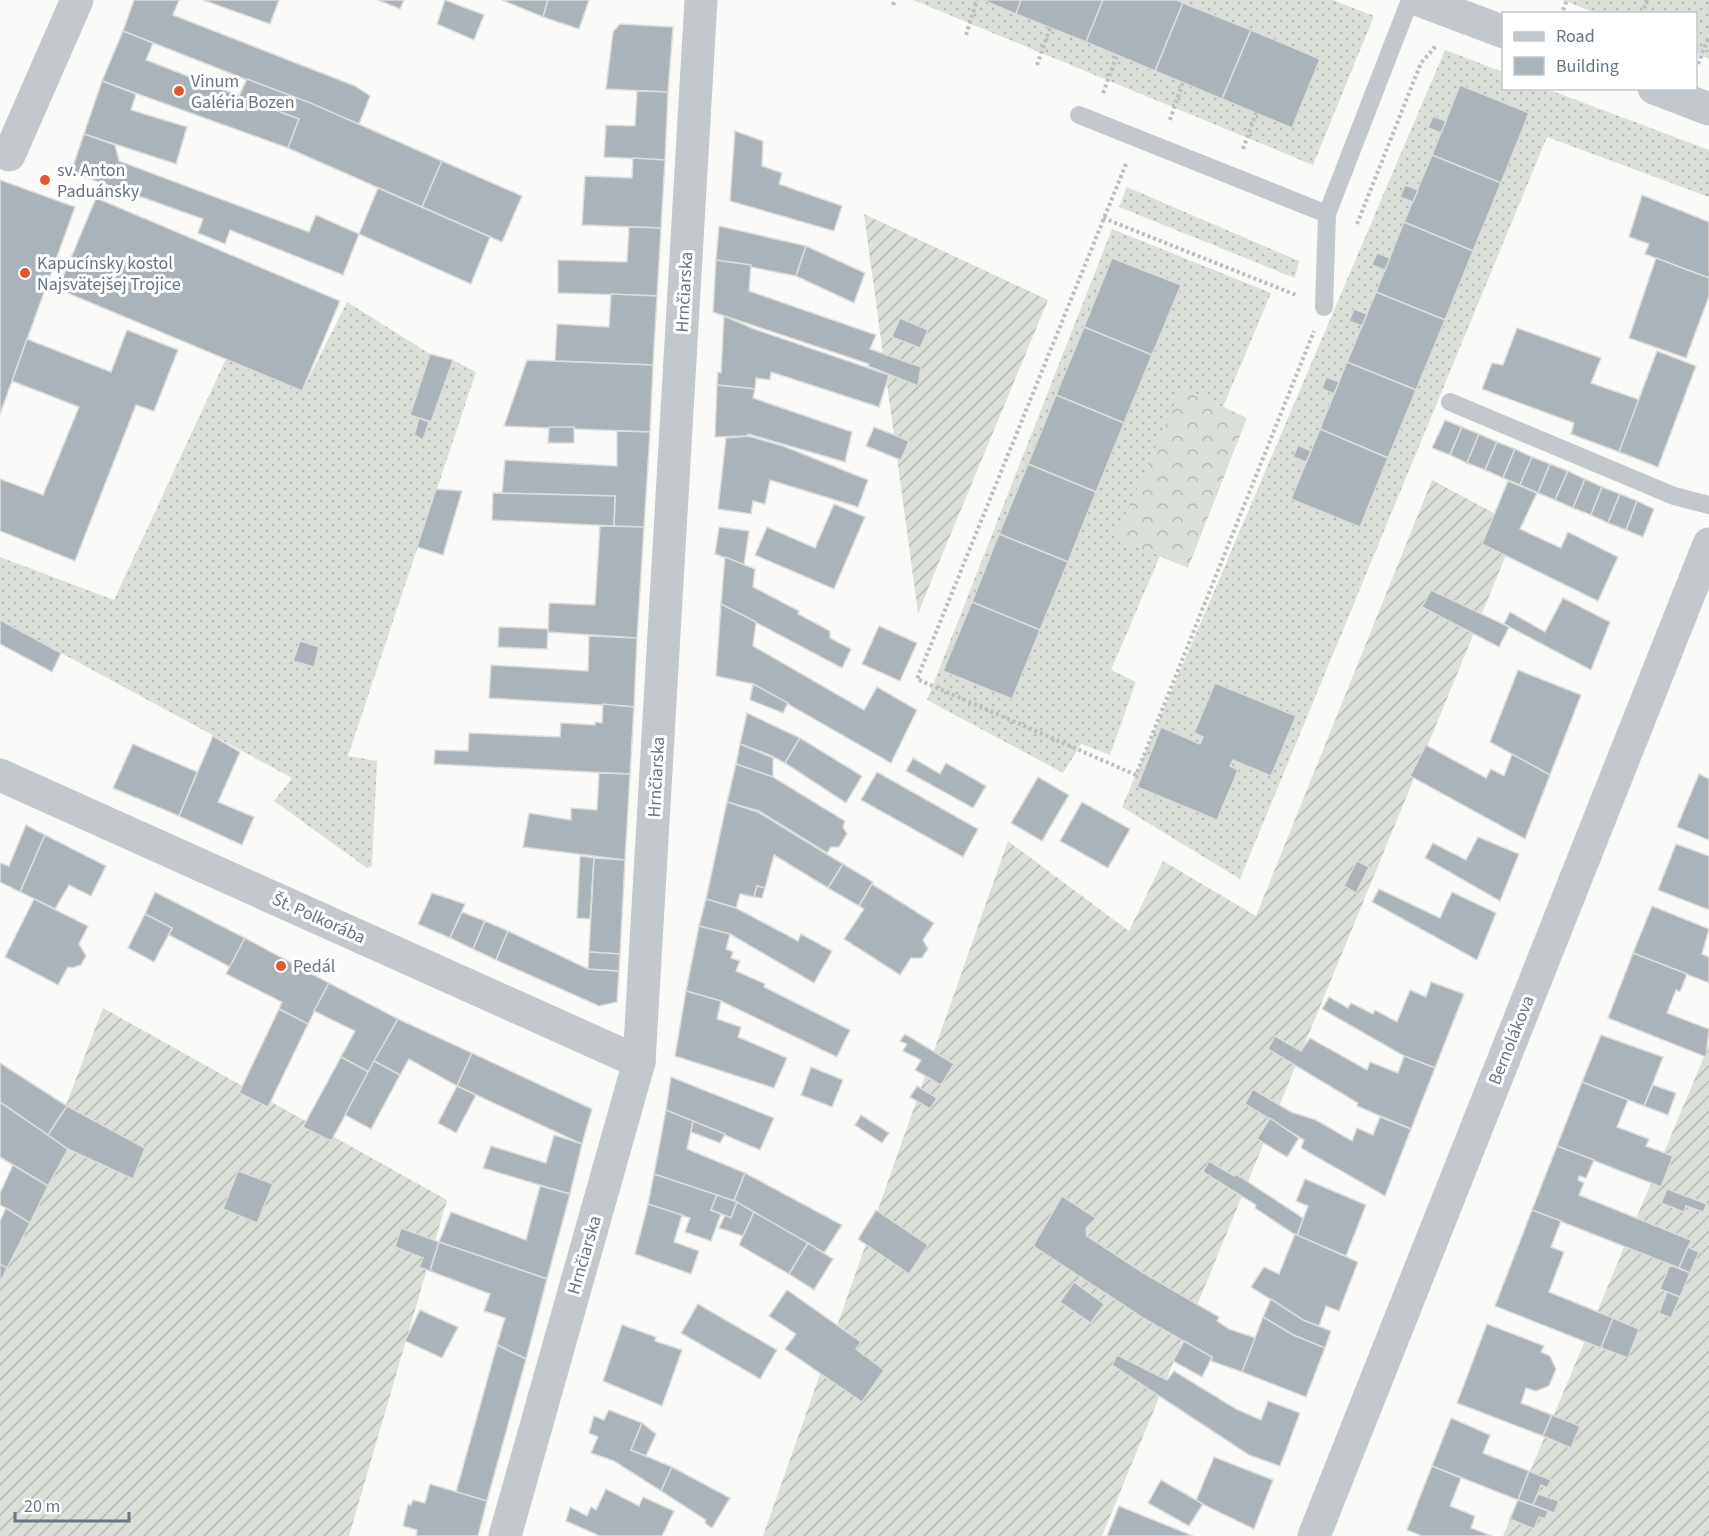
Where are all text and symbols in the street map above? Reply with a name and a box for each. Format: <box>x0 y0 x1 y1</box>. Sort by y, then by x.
legend <box>1502 12 1697 90</box>
text: Road <box>1556 24 1595 49</box>
text: Building <box>1556 54 1619 79</box>
place label: Vinum Galéria Bozen <box>191 69 295 115</box>
marker: Vinum Galéria Bozen <box>172 84 186 98</box>
place label: sv. Anton Paduánsky <box>57 158 140 204</box>
marker: sv. Anton Paduánsky <box>38 173 52 187</box>
place label: Kapucínsky kostol Najsvätejšej Trojice <box>37 251 181 297</box>
street label: Hrnčiarska <box>670 251 699 333</box>
marker: Kapucínsky kostol Najsvätejšej Trojice <box>18 266 32 280</box>
street label: Hrnčiarska <box>642 736 671 818</box>
street label: Št. Polkorába <box>268 887 369 950</box>
place label: Pedál <box>293 954 335 979</box>
marker: Pedál <box>274 959 288 973</box>
street label: Bernolákova <box>1482 992 1541 1089</box>
street label: Hrnčiarska <box>561 1213 608 1298</box>
scale bar <box>15 1485 129 1523</box>
text: 20 m <box>24 1494 60 1519</box>

